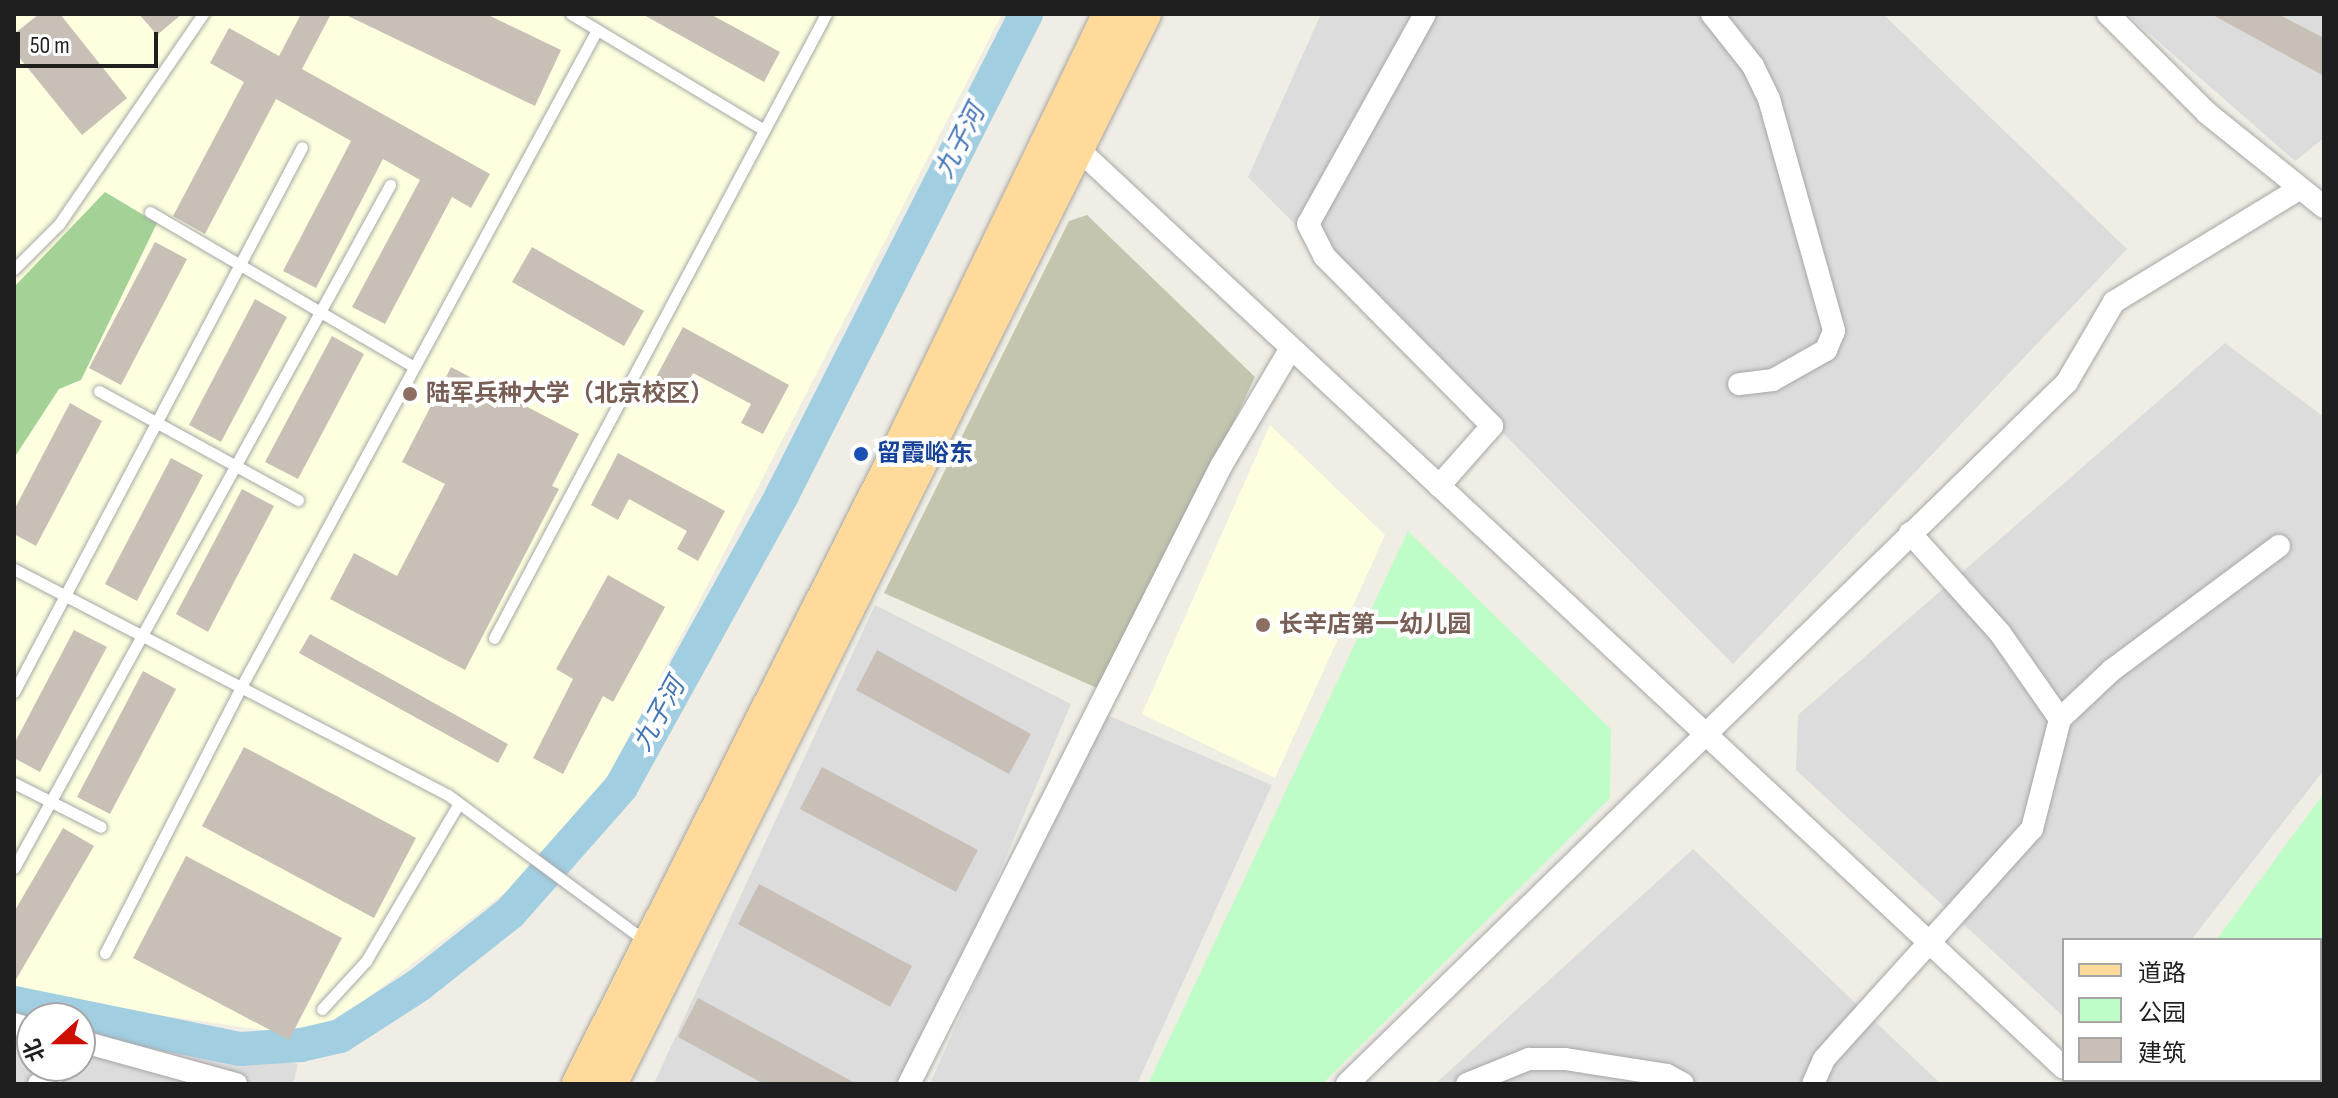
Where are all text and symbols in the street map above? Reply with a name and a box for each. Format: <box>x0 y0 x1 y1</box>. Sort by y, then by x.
scale bar <box>20 16 162 66</box>
text: 50 m <box>30 31 70 60</box>
water label: 九子河 <box>929 100 993 184</box>
place label: 陆军兵种大学（北京校区） <box>426 380 714 408</box>
marker: 陆军兵种大学（北京校区） <box>401 385 419 403</box>
place label: 留霞峪东 <box>877 440 973 468</box>
marker: 留霞峪东 <box>852 445 870 463</box>
place label: 长辛店第一幼儿园 <box>1279 611 1471 639</box>
marker: 长辛店第一幼儿园 <box>1254 616 1272 634</box>
water label: 九子河 <box>627 673 693 757</box>
legend <box>2062 938 2322 1082</box>
text: 道路 <box>2138 959 2186 988</box>
text: 公园 <box>2138 999 2186 1028</box>
north arrow <box>16 1002 96 1082</box>
text: 北 <box>18 1035 52 1065</box>
text: 建筑 <box>2138 1039 2186 1068</box>

